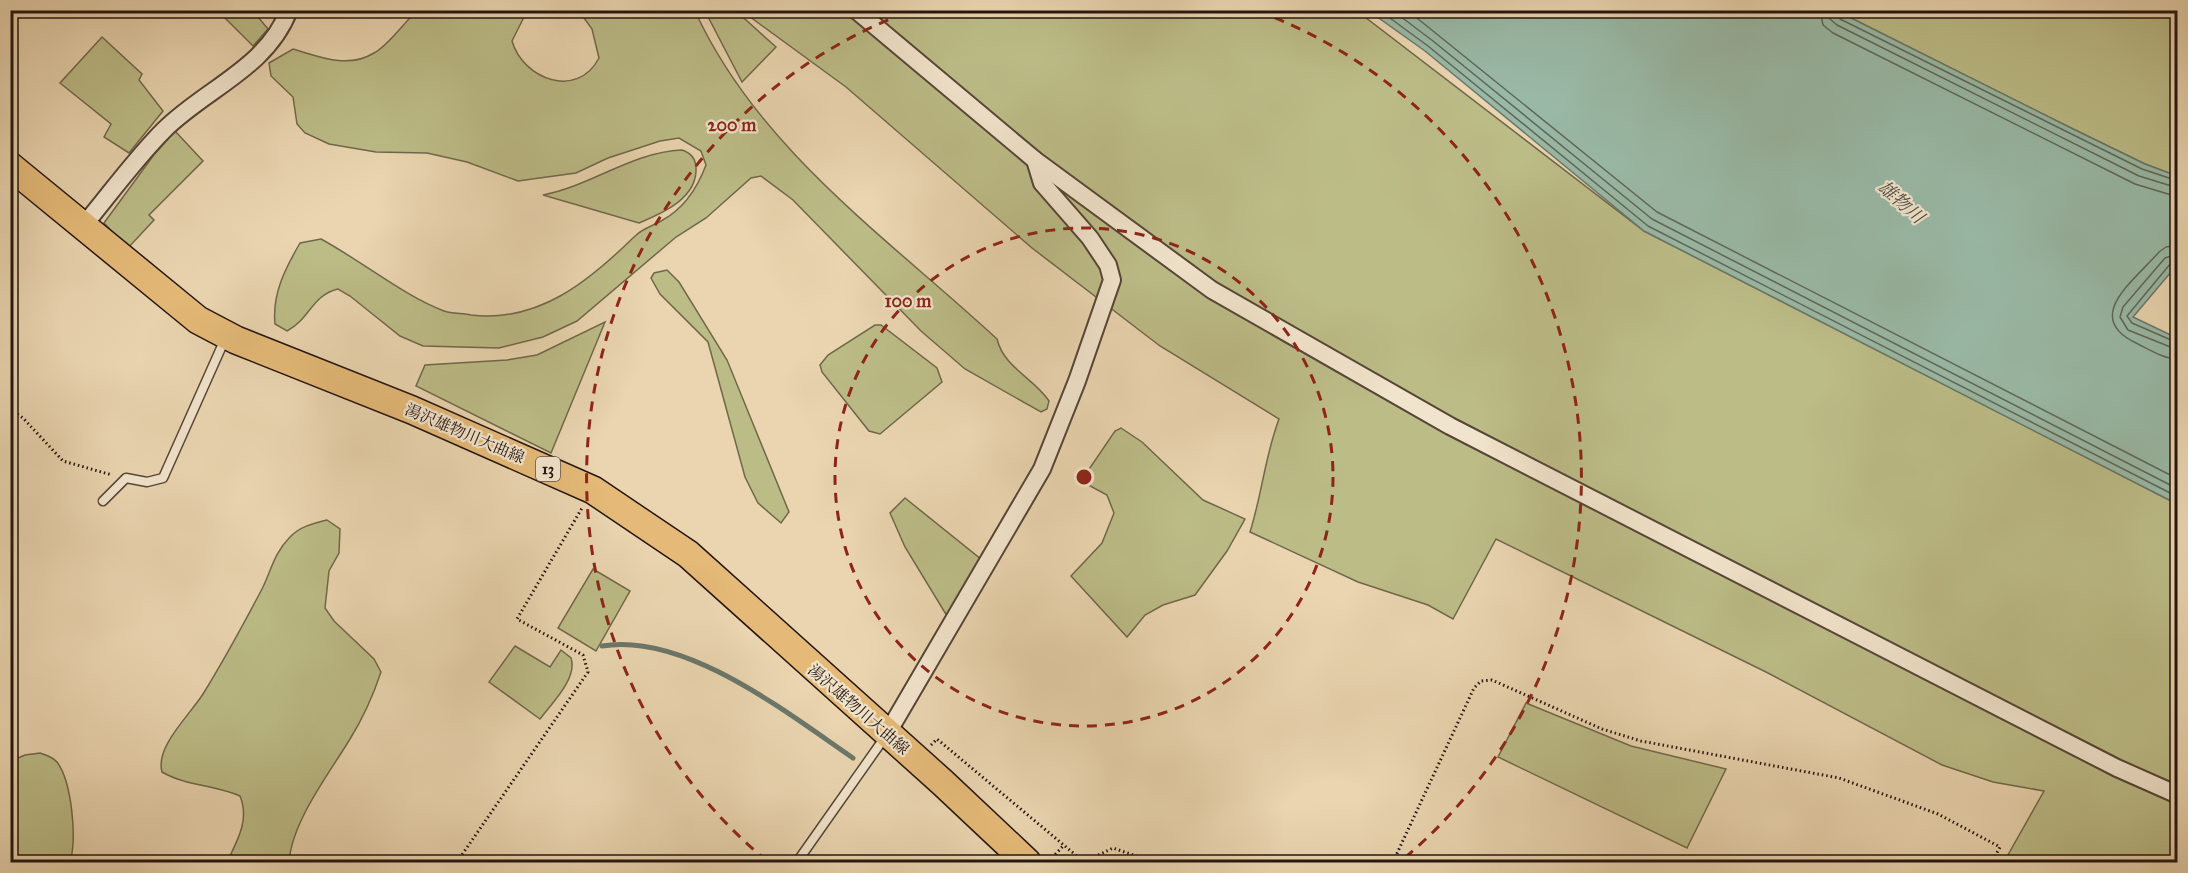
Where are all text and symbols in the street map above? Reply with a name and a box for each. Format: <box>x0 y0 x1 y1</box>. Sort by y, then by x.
text: 200 m <box>708 114 757 136</box>
water label: 雄物川 <box>1873 176 1930 229</box>
text: 100 m <box>885 290 932 312</box>
street label: 湯沢雄物川大曲線 <box>402 400 527 467</box>
road number: 13 <box>536 457 560 481</box>
centre of rings <box>1074 467 1094 487</box>
street label: 湯沢雄物川大曲線 <box>804 660 913 759</box>

